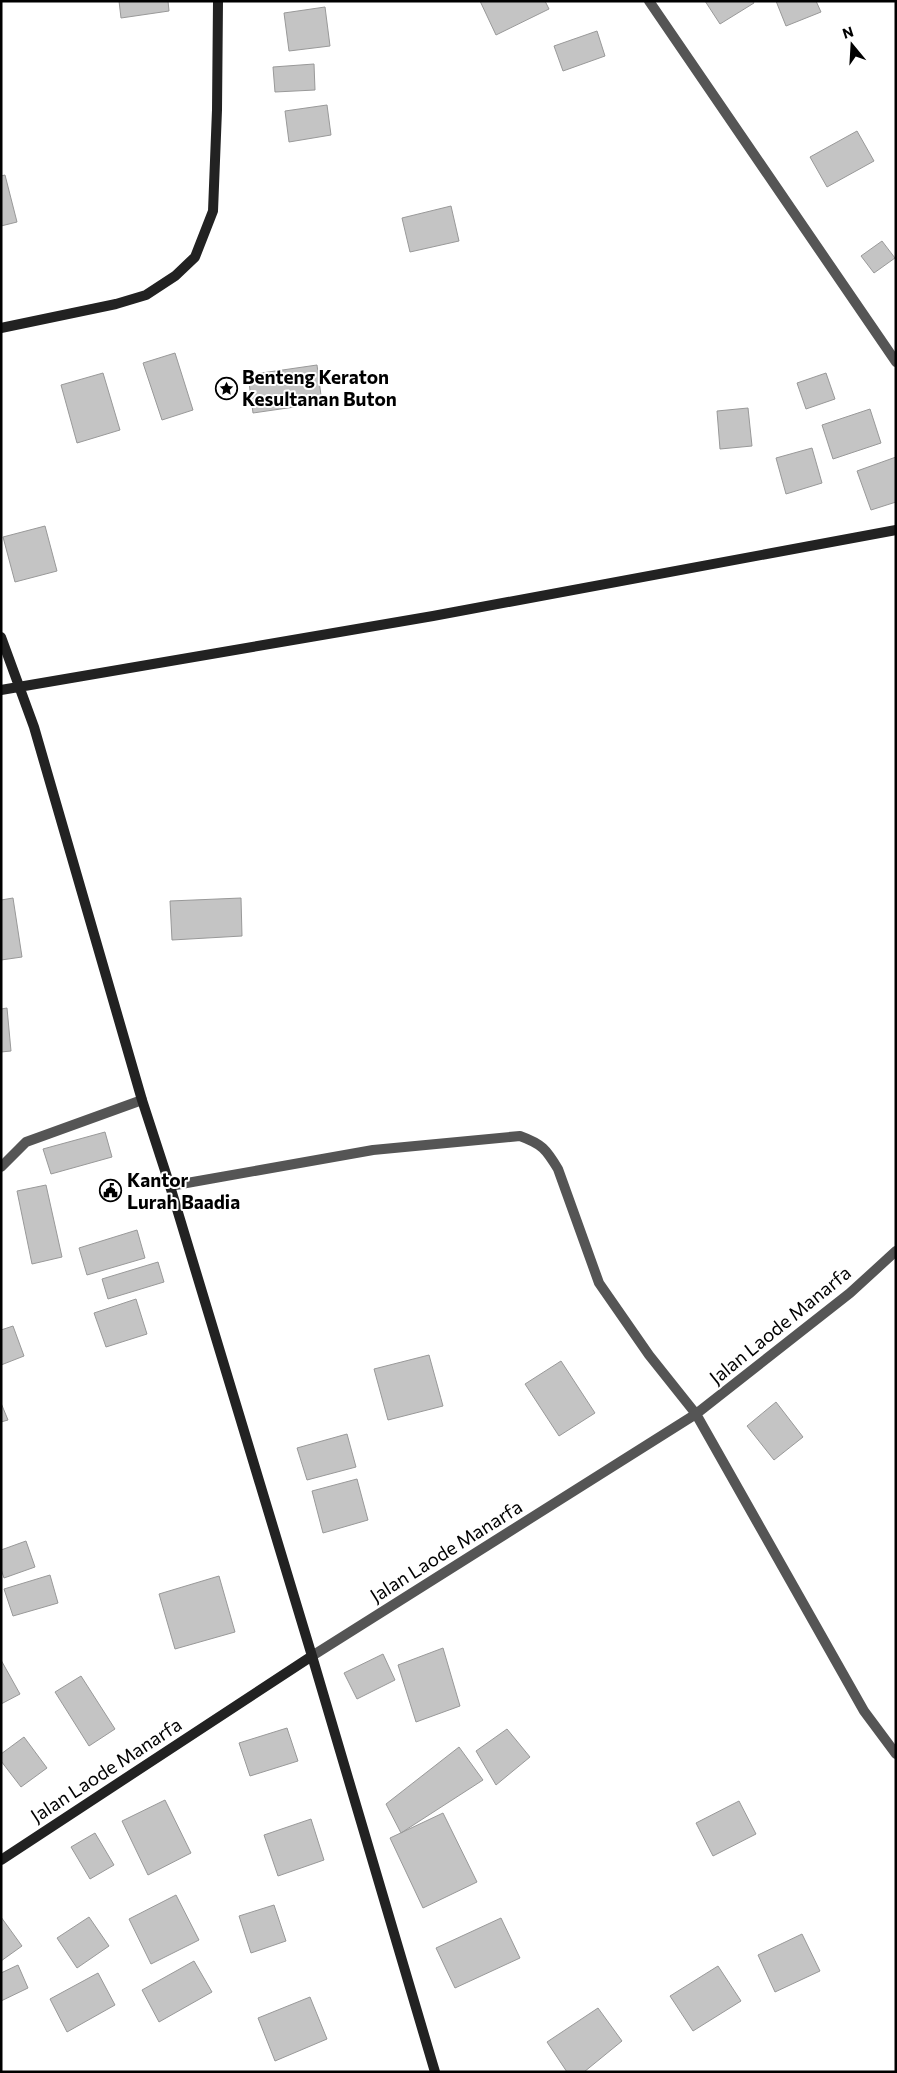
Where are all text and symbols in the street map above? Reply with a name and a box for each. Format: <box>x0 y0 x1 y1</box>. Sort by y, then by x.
north arrow <box>827 20 877 70</box>
text: N <box>840 22 855 42</box>
place label: Benteng Keraton Kesultanan Buton <box>242 365 397 410</box>
place icon: Benteng Keraton Kesultanan Buton <box>214 376 238 400</box>
place label: Kantor Lurah Baadia <box>127 1168 240 1213</box>
public building icon: Kantor Lurah Baadia <box>99 1179 123 1203</box>
street label: Jalan Laode Manarfa <box>704 1261 855 1389</box>
street label: Jalan Laode Manarfa <box>365 1494 526 1607</box>
street label: Jalan Laode Manarfa <box>26 1712 185 1827</box>

